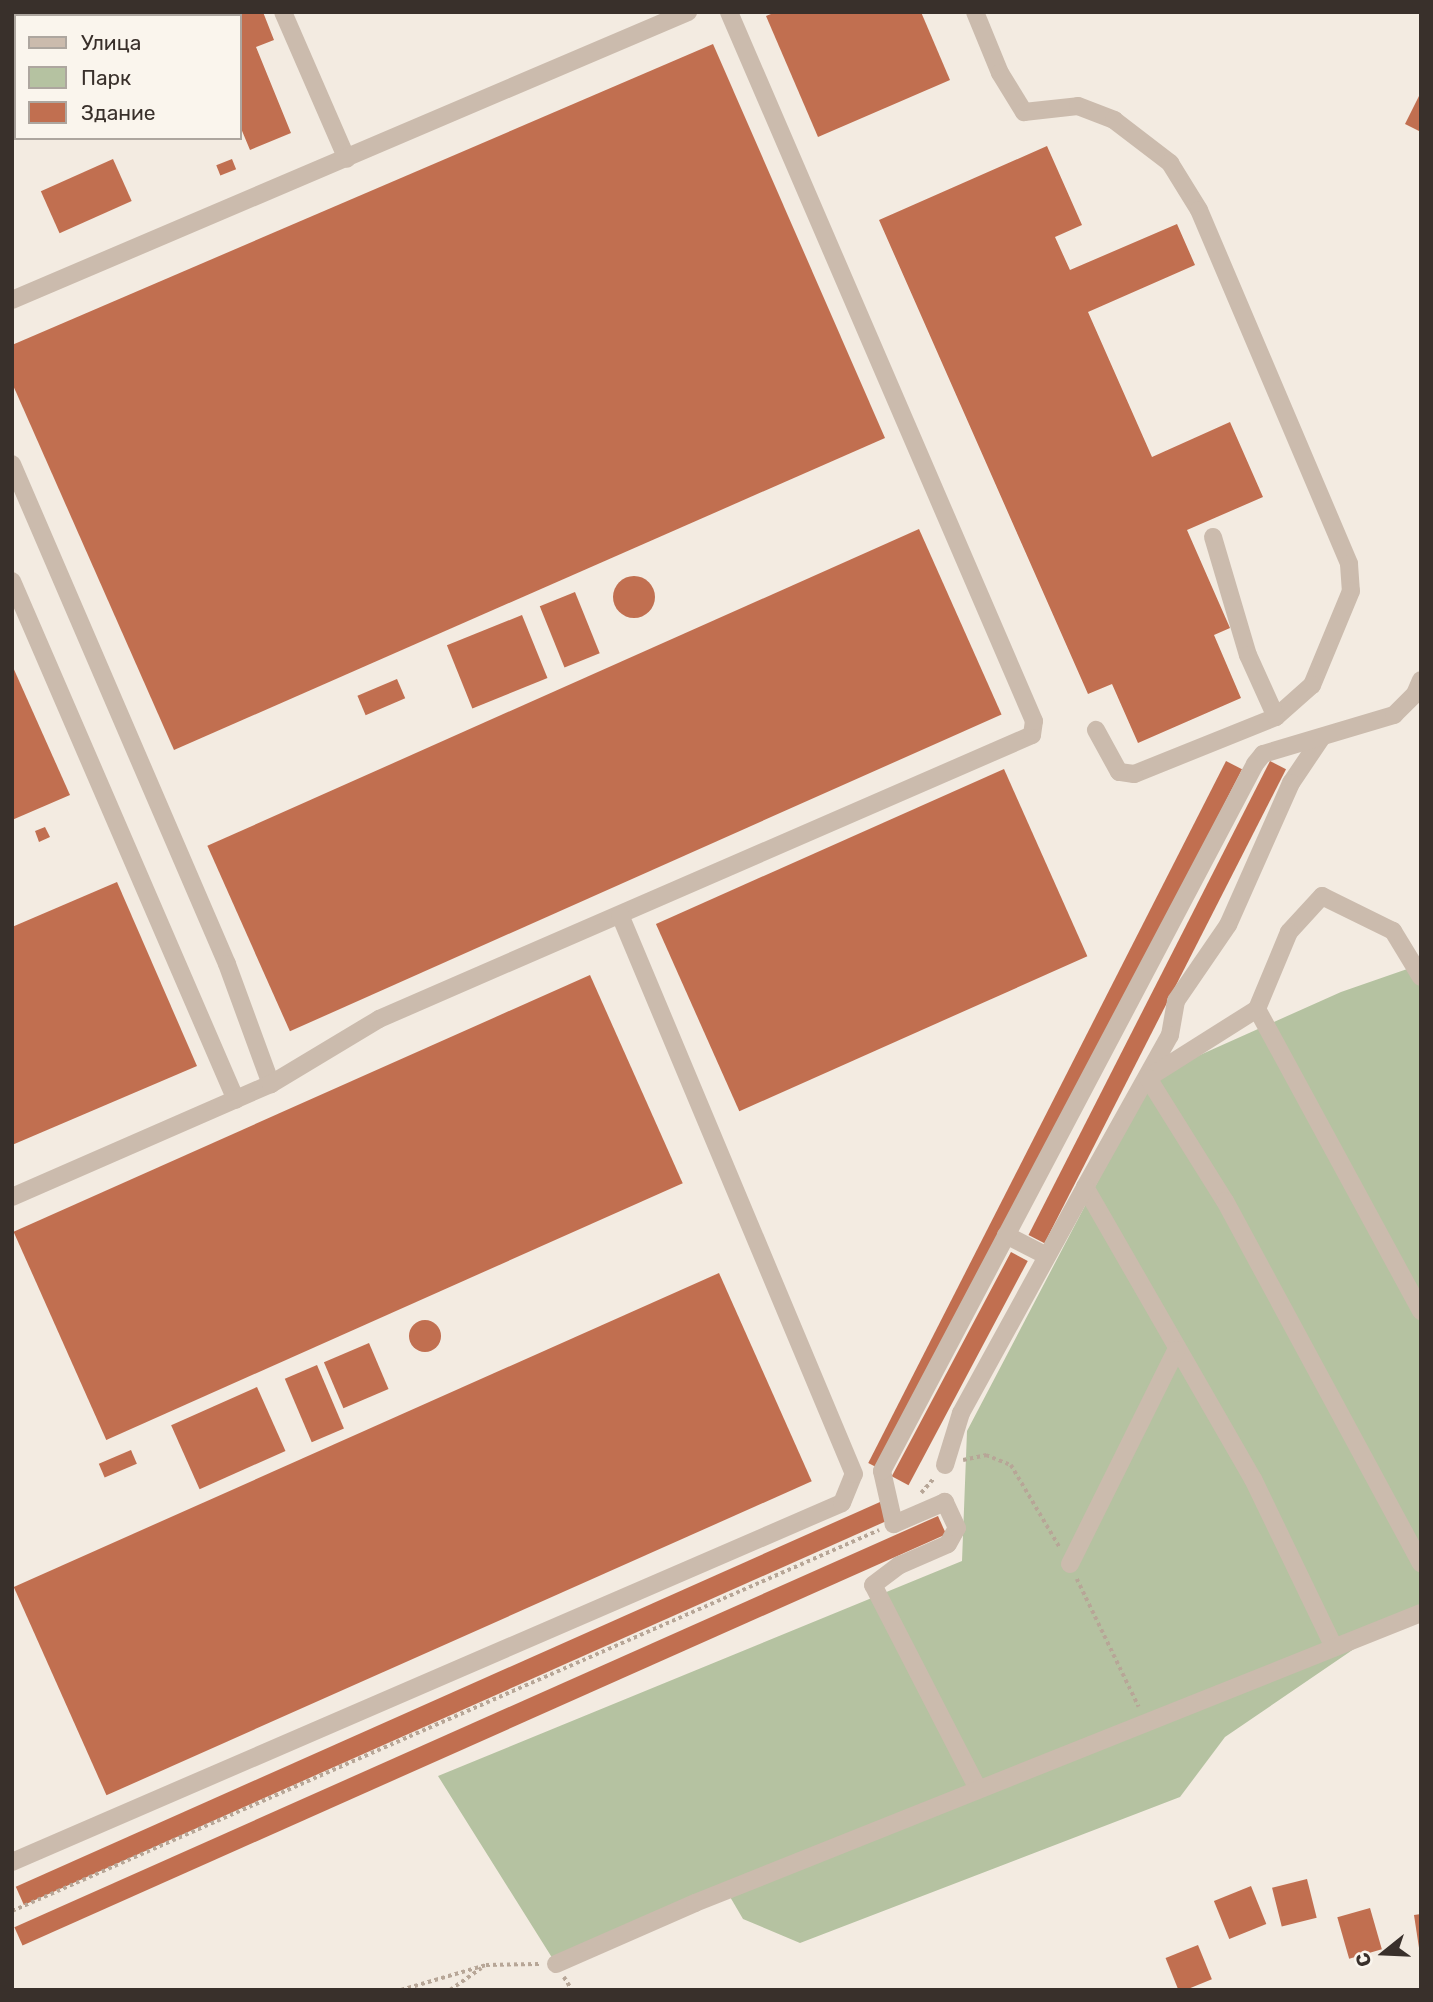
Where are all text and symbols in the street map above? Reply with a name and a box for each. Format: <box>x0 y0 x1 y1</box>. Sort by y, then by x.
legend <box>14 14 242 140</box>
text: Улица <box>81 30 141 55</box>
text: Парк <box>81 65 131 90</box>
text: Здание <box>81 100 156 125</box>
north arrow <box>1349 1918 1419 1988</box>
text: С <box>1351 1950 1377 1970</box>

